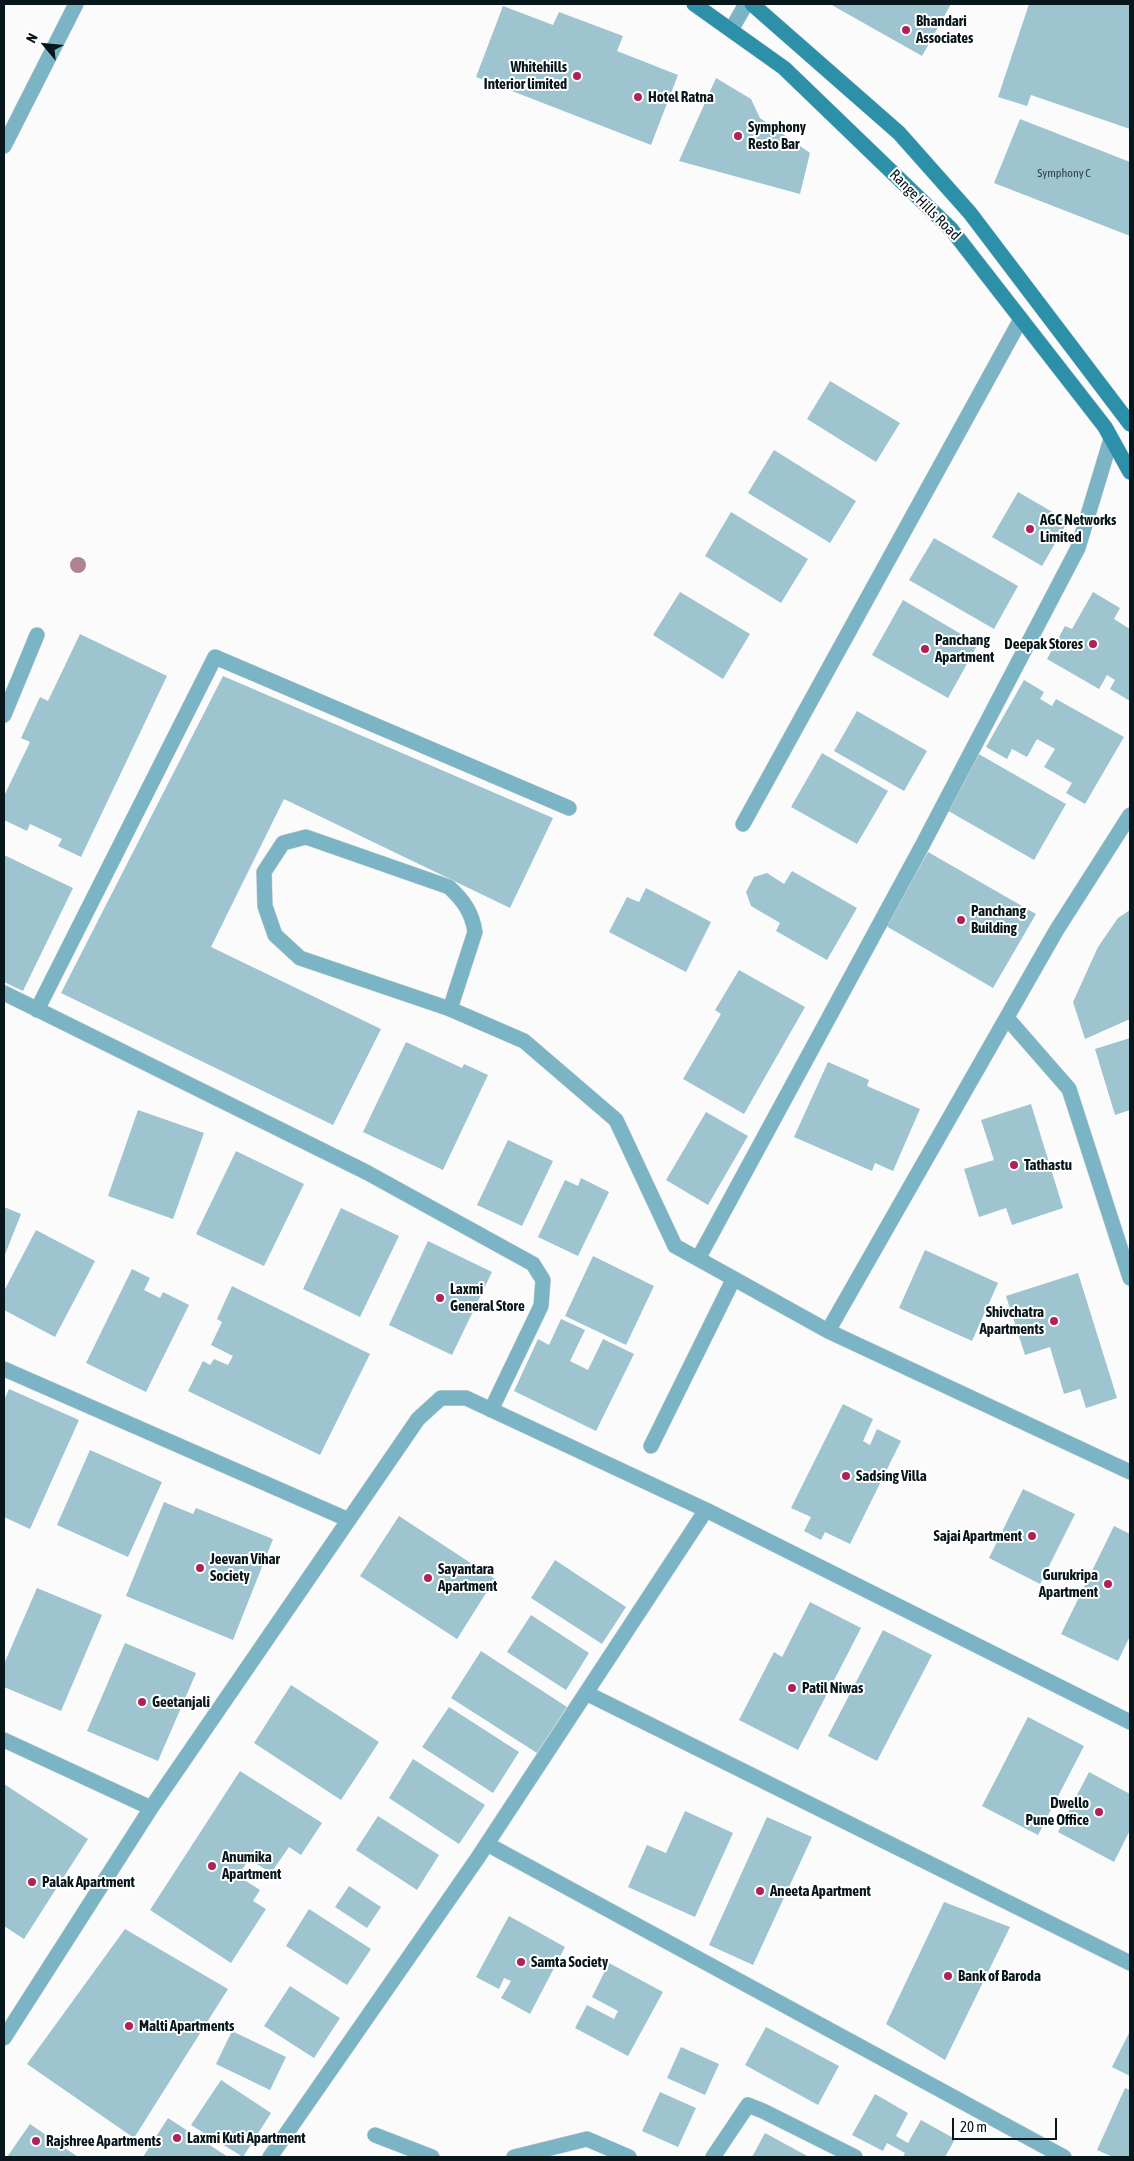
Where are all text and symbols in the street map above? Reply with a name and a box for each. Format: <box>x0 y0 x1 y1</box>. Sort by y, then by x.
place label: Bhandari Associates <box>916 12 973 47</box>
north arrow <box>20 20 70 70</box>
marker: Bhandari Associates <box>900 24 912 36</box>
text: N <box>23 31 41 45</box>
place label: Whitehills Interior limited <box>484 58 567 93</box>
marker: Whitehills Interior limited <box>571 70 583 82</box>
place label: Hotel Ratna <box>648 88 714 106</box>
marker: Hotel Ratna <box>632 91 644 103</box>
place label: Symphony Resto Bar <box>748 118 806 153</box>
marker: Symphony Resto Bar <box>732 130 744 142</box>
street label: Range Hills Road <box>886 166 964 244</box>
house number: Symphony C <box>1037 166 1091 180</box>
place label: AGC Networks Limited <box>1040 511 1116 546</box>
marker: AGC Networks Limited <box>1024 523 1036 535</box>
place label: Panchang Apartment <box>935 631 994 666</box>
place label: Deepak Stores <box>1004 635 1083 653</box>
marker: Deepak Stores <box>1087 638 1099 650</box>
marker: Panchang Apartment <box>919 643 931 655</box>
place label: Panchang Building <box>971 902 1026 937</box>
marker: Panchang Building <box>955 914 967 926</box>
place label: Tathastu <box>1024 1156 1072 1174</box>
marker: Tathastu <box>1008 1159 1020 1171</box>
place label: Laxmi General Store <box>450 1280 525 1315</box>
marker: Laxmi General Store <box>434 1292 446 1304</box>
place label: Shivchatra Apartments <box>979 1303 1044 1338</box>
marker: Shivchatra Apartments <box>1048 1315 1060 1327</box>
place label: Sadsing Villa <box>856 1467 927 1485</box>
marker: Sadsing Villa <box>840 1470 852 1482</box>
place label: Sajai Apartment <box>934 1527 1022 1545</box>
marker: Sajai Apartment <box>1026 1530 1038 1542</box>
place label: Jeevan Vihar Society <box>210 1550 280 1585</box>
place label: Sayantara Apartment <box>438 1560 497 1595</box>
marker: Jeevan Vihar Society <box>194 1562 206 1574</box>
place label: Gurukripa Apartment <box>1039 1566 1098 1601</box>
marker: Sayantara Apartment <box>422 1572 434 1584</box>
marker: Gurukripa Apartment <box>1102 1578 1114 1590</box>
place label: Patil Niwas <box>802 1679 863 1697</box>
marker: Patil Niwas <box>786 1682 798 1694</box>
place label: Geetanjali <box>152 1693 210 1711</box>
marker: Geetanjali <box>136 1696 148 1708</box>
place label: Dwello Pune Office <box>1026 1794 1089 1829</box>
marker: Dwello Pune Office <box>1093 1806 1105 1818</box>
place label: Anumika Apartment <box>222 1848 281 1883</box>
marker: Anumika Apartment <box>206 1860 218 1872</box>
place label: Palak Apartment <box>42 1873 135 1891</box>
marker: Palak Apartment <box>26 1876 38 1888</box>
place label: Aneeta Apartment <box>770 1882 871 1900</box>
marker: Aneeta Apartment <box>754 1885 766 1897</box>
place label: Samta Society <box>531 1953 608 1971</box>
marker: Samta Society <box>515 1956 527 1968</box>
place label: Bank of Baroda <box>958 1967 1041 1985</box>
marker: Bank of Baroda <box>942 1970 954 1982</box>
place label: Malti Apartments <box>139 2017 234 2035</box>
marker: Malti Apartments <box>123 2020 135 2032</box>
scale bar <box>954 2108 1059 2140</box>
text: 20 m <box>960 2118 987 2135</box>
place label: Laxmi Kuti Apartment <box>187 2129 306 2147</box>
place label: Rajshree Apartments <box>46 2132 161 2150</box>
marker: Laxmi Kuti Apartment <box>171 2132 183 2144</box>
marker: Rajshree Apartments <box>30 2135 42 2147</box>

